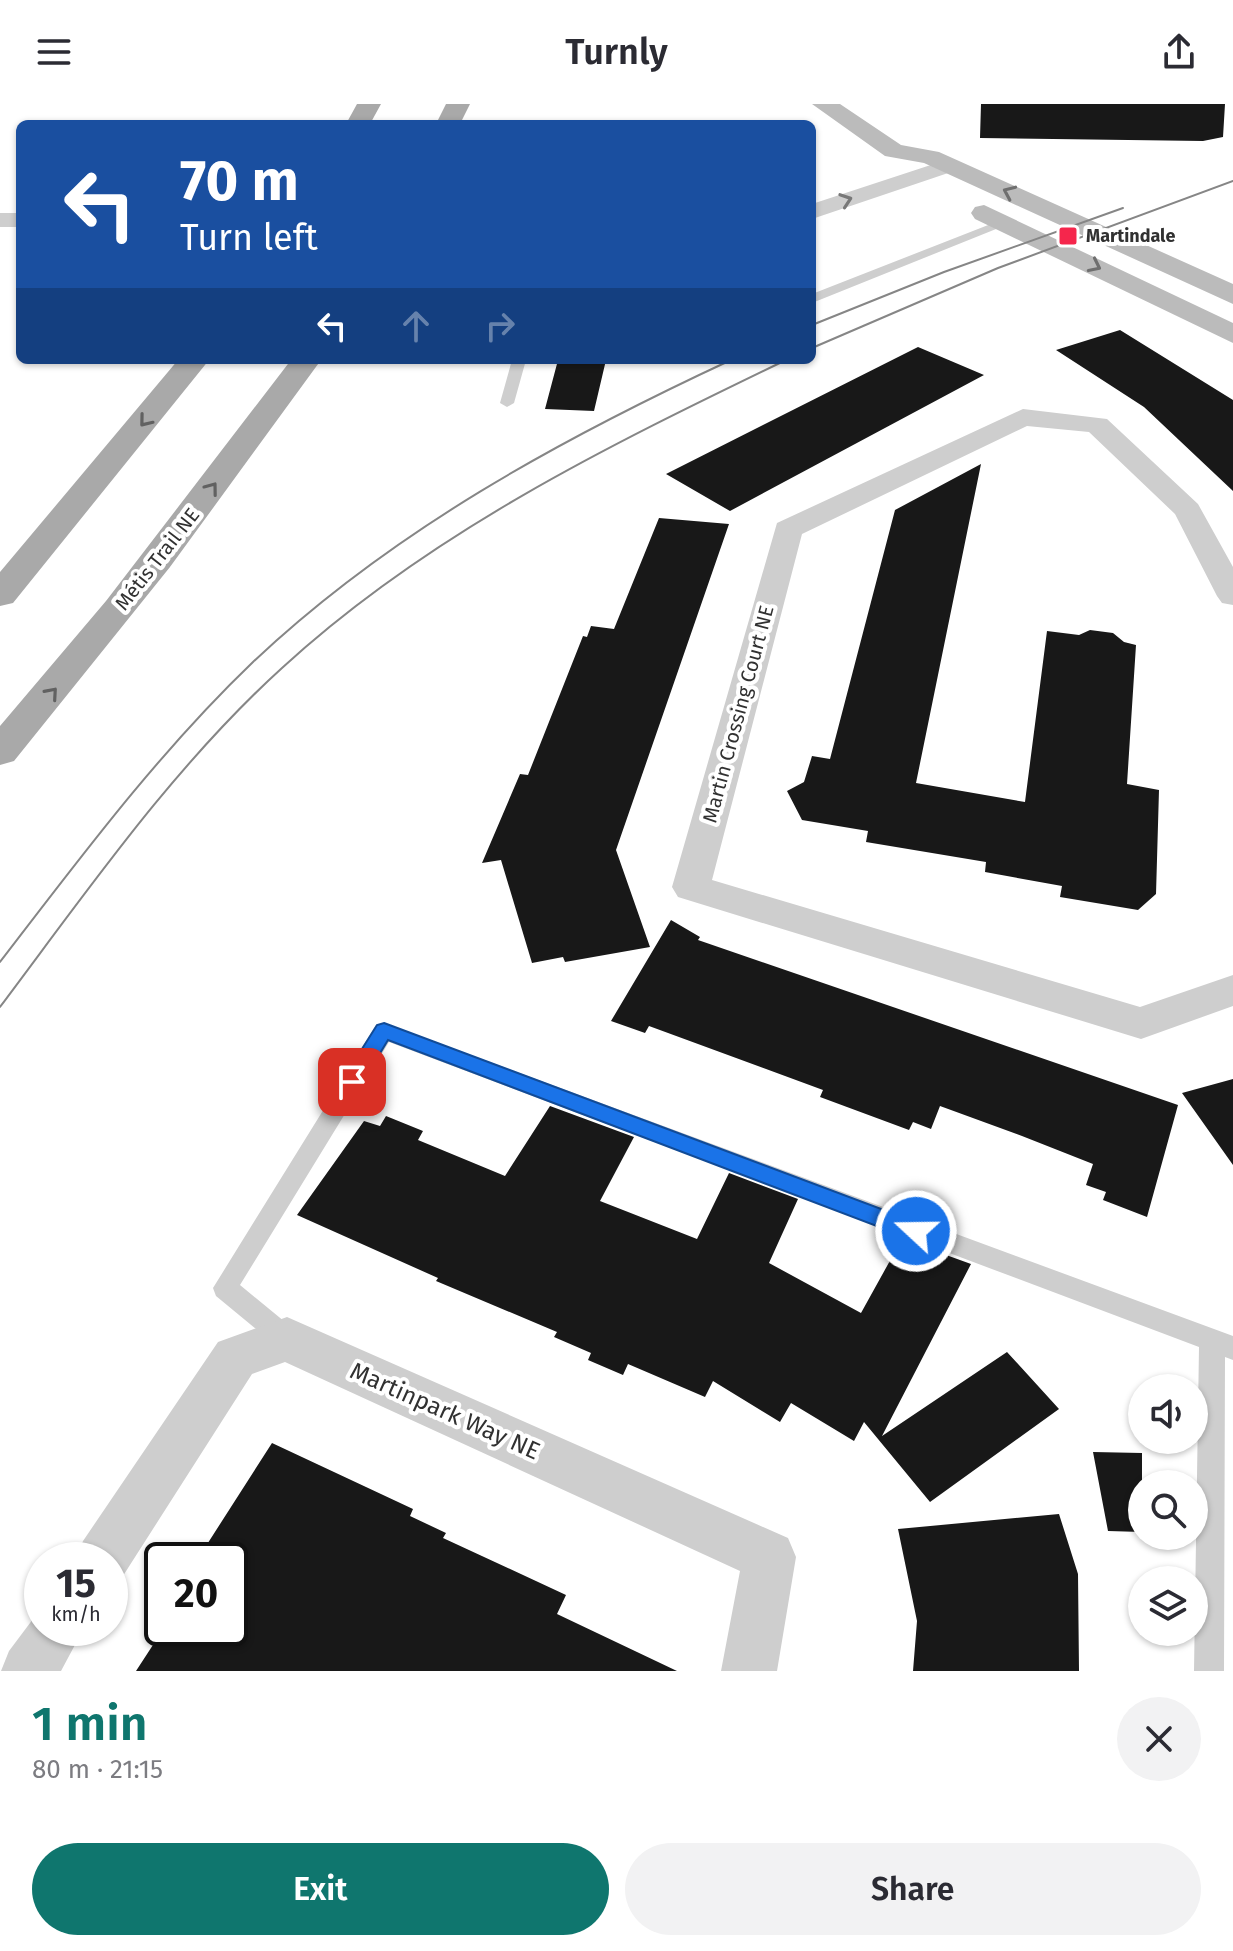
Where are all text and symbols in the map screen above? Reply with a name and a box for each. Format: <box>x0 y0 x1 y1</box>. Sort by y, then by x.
icon: menu <box>32 30 76 74</box>
text: Turnly <box>565 30 668 74</box>
icon: share <box>1157 30 1201 74</box>
text: 70 m <box>180 148 299 215</box>
icon: left <box>48 152 152 256</box>
one-way arrow <box>1003 186 1018 202</box>
one-way arrow <box>838 193 852 209</box>
text: Turn left <box>180 216 318 260</box>
marker: Martindale <box>1057 225 1079 247</box>
place label: Martindale <box>1086 225 1175 247</box>
one-way arrow <box>1087 256 1102 272</box>
icon: left <box>310 304 354 348</box>
icon: ahead <box>394 304 438 348</box>
icon: right <box>478 304 522 348</box>
one-way arrow <box>140 412 154 427</box>
one-way arrow <box>202 483 216 497</box>
street label: Métis Trail NE <box>110 503 204 615</box>
street label: Martin Crossing Court NE <box>697 603 779 825</box>
one-way arrow <box>42 688 56 703</box>
pin <box>318 1048 386 1116</box>
icon: arrive <box>330 1060 374 1104</box>
position arrow <box>874 1189 958 1273</box>
street label: Martinpark Way NE <box>346 1357 544 1465</box>
map controls <box>1128 1374 1208 1646</box>
button: sound <box>1128 1374 1208 1454</box>
button: search <box>1128 1470 1208 1550</box>
speed limit sign: 20 <box>144 1542 248 1646</box>
text: 15 <box>56 1560 96 1608</box>
button: layers <box>1128 1566 1208 1646</box>
text: km/h <box>51 1602 101 1626</box>
text: 1 min <box>32 1695 148 1753</box>
button: close <box>1117 1697 1201 1781</box>
text: 80 m · 21:15 <box>32 1754 163 1785</box>
button: Exit <box>32 1843 609 1935</box>
button: Share <box>625 1843 1201 1935</box>

